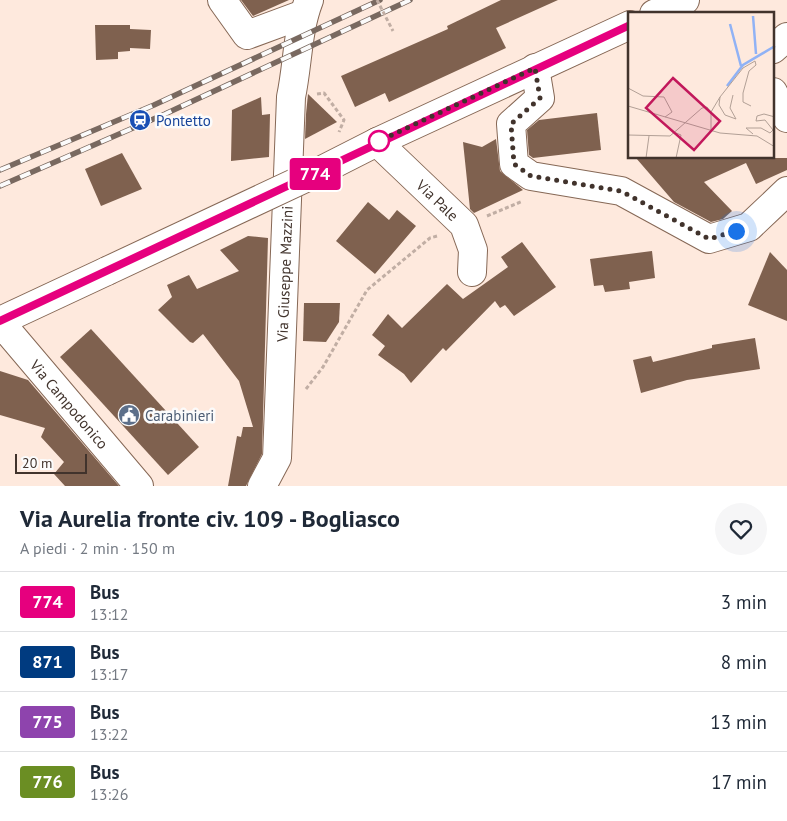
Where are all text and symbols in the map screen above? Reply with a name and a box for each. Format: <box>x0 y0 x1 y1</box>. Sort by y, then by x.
inset map <box>628 12 774 159</box>
station icon: Pontetto <box>128 108 152 132</box>
place label: Pontetto <box>156 111 211 130</box>
unlabelled marker <box>368 130 390 152</box>
line badge: 774 <box>286 158 344 190</box>
text: 774 <box>300 162 330 185</box>
street label: Via Pale <box>412 175 463 225</box>
street label: Via Giuseppe Mazzini <box>272 205 296 343</box>
your location <box>724 219 749 244</box>
street label: Via Campodonico <box>26 355 113 453</box>
public building icon: Carabinieri <box>117 403 141 427</box>
place label: Carabinieri <box>145 406 214 425</box>
scale bar <box>15 451 88 474</box>
text: 20 m <box>22 454 52 472</box>
text: Via Aurelia fronte civ. 109 - Bogliasco <box>20 503 400 534</box>
button: heart <box>715 503 767 555</box>
text: A piedi · 2 min · 150 m <box>20 538 175 558</box>
text: Bus <box>90 580 119 604</box>
text: 774 <box>32 590 63 613</box>
text: 3 min <box>721 590 767 614</box>
text: 13:12 <box>90 604 128 624</box>
text: Bus <box>90 640 119 664</box>
text: 871 <box>32 650 63 673</box>
text: 8 min <box>721 650 767 674</box>
text: 13:17 <box>90 664 128 684</box>
text: Bus <box>90 700 119 724</box>
text: 775 <box>32 710 63 733</box>
text: 13 min <box>710 710 767 734</box>
text: 13:22 <box>90 724 128 744</box>
text: Bus <box>90 760 119 784</box>
text: 776 <box>32 770 63 793</box>
text: 17 min <box>711 770 767 794</box>
text: 13:26 <box>90 784 128 804</box>

